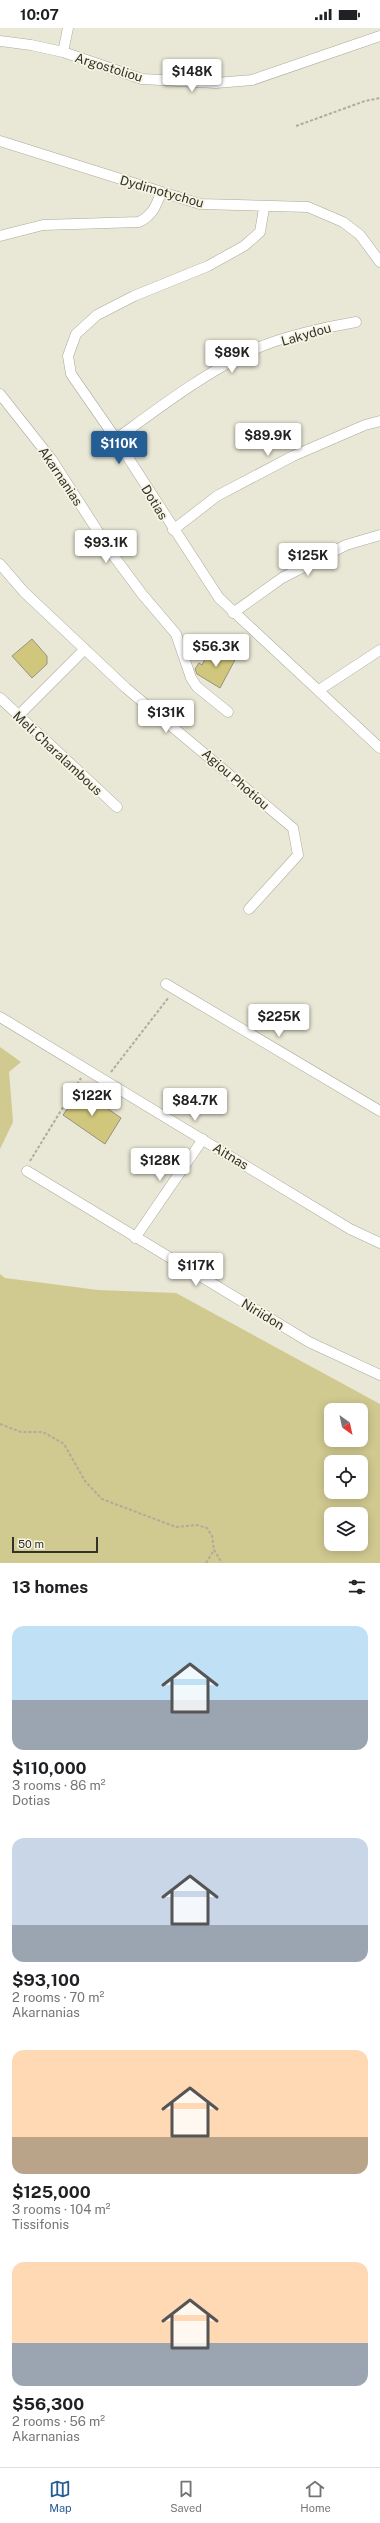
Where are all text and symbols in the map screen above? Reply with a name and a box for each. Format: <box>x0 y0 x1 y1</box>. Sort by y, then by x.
text: 10:07 <box>20 6 59 23</box>
street label: Argostoliou <box>73 50 144 85</box>
pin: $148K <box>164 59 220 93</box>
text: $148K <box>172 64 212 79</box>
street label: Dydimotychou <box>118 172 206 211</box>
street label: Lakydou <box>279 320 333 349</box>
pin: $89K <box>208 340 256 374</box>
text: $89K <box>214 345 250 360</box>
pin: $89.9K <box>235 423 301 457</box>
text: $89.9K <box>244 428 292 443</box>
pin: $110K <box>91 431 147 465</box>
text: $110K <box>100 436 138 451</box>
street label: Akarnanias <box>35 444 86 509</box>
street label: Dotias <box>138 482 171 522</box>
pin: $93.1K <box>73 530 139 564</box>
text: $93.1K <box>84 535 128 550</box>
pin: $125K <box>280 543 336 577</box>
text: $125K <box>288 548 328 563</box>
pin: $56.3K <box>183 634 249 668</box>
text: $56.3K <box>192 639 240 654</box>
pin: $131K <box>138 700 194 734</box>
text: $131K <box>147 705 185 720</box>
street label: Meli Charalambous <box>10 708 105 798</box>
street label: Agiou Photiou <box>199 746 272 813</box>
pin: $225K <box>251 1004 307 1038</box>
text: $225K <box>257 1009 301 1024</box>
pin: $122K <box>64 1083 120 1117</box>
text: $122K <box>72 1088 112 1103</box>
pin: $84.7K <box>162 1088 228 1122</box>
text: $84.7K <box>172 1093 218 1108</box>
street label: Aitnas <box>210 1140 251 1173</box>
pin: $128K <box>132 1148 188 1182</box>
text: $128K <box>140 1153 180 1168</box>
pin: $117K <box>168 1253 224 1287</box>
text: $117K <box>177 1258 215 1273</box>
street label: Niriidon <box>239 1296 287 1333</box>
north arrow <box>324 1403 368 1447</box>
map controls <box>324 1403 368 1551</box>
button: locate <box>324 1455 368 1499</box>
button: layers <box>324 1507 368 1551</box>
scale bar <box>12 1535 98 1554</box>
text: 50 m <box>18 1538 44 1550</box>
icon: filters <box>346 1576 368 1598</box>
text: 13 homes <box>12 1577 88 1597</box>
icon: home <box>154 1652 226 1724</box>
text: $110,000 <box>12 1758 87 1778</box>
text: 3 rooms · 86 m² <box>12 1778 106 1793</box>
text: Dotias <box>12 1793 50 1808</box>
icon: home <box>154 1864 226 1936</box>
text: $93,100 <box>12 1970 80 1990</box>
text: 2 rooms · 70 m² <box>12 1990 104 2005</box>
text: Akarnanias <box>12 2005 80 2020</box>
icon: home <box>154 2076 226 2148</box>
text: $125,000 <box>12 2182 91 2202</box>
text: 3 rooms · 104 m² <box>12 2202 111 2217</box>
text: Tissifonis <box>12 2217 69 2232</box>
icon: home <box>154 2288 226 2360</box>
text: $56,300 <box>12 2394 84 2414</box>
text: 2 rooms · 56 m² <box>12 2414 105 2429</box>
text: Akarnanias <box>12 2429 80 2444</box>
tab: Map <box>49 2478 72 2514</box>
tab: Saved <box>170 2478 202 2514</box>
tab: Home <box>300 2478 331 2514</box>

